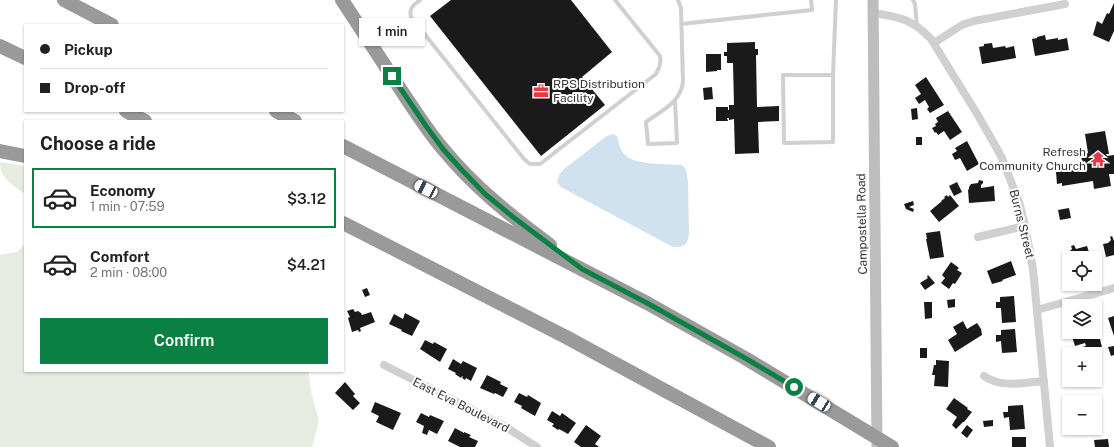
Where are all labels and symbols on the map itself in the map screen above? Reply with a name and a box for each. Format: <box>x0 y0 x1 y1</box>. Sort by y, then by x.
callout: 1 min <box>359 18 425 46</box>
route end <box>383 67 401 85</box>
place label: RPS Distribution Facility <box>553 77 645 105</box>
office icon: RPS Distribution Facility <box>532 82 550 100</box>
place label: Refresh Community Church <box>979 145 1086 173</box>
temple icon: Refresh Community Church <box>1089 150 1107 168</box>
street label: Campostella Road <box>854 173 870 275</box>
car <box>413 178 439 200</box>
street label: Burns Street <box>1007 188 1037 260</box>
street label: East Eva Boulevard <box>410 375 512 435</box>
route start <box>785 378 803 396</box>
car <box>806 391 832 413</box>

